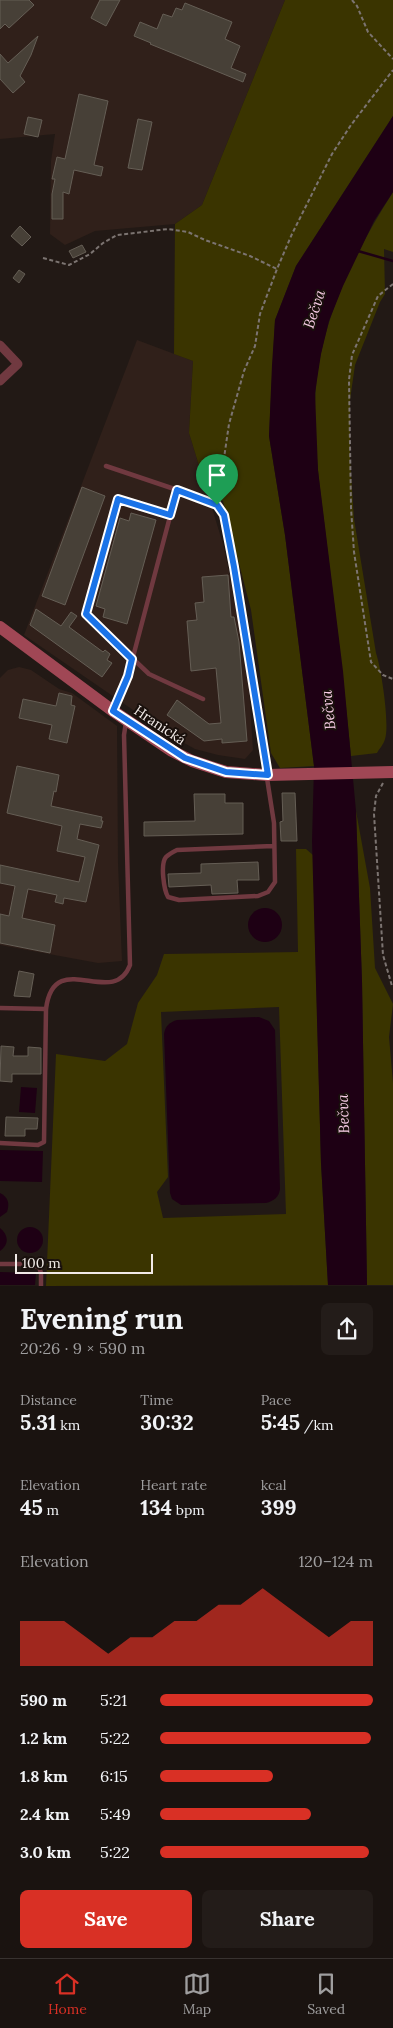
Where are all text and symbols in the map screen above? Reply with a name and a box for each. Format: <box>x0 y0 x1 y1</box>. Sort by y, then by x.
water label: Bečva <box>299 286 329 331</box>
pin <box>196 454 238 505</box>
icon: arrive <box>203 461 231 489</box>
water label: Bečva <box>316 689 340 731</box>
street label: Hranická <box>131 701 189 749</box>
water label: Bečva <box>333 1093 353 1134</box>
scale bar <box>15 1250 152 1274</box>
text: 100 m <box>22 1254 61 1272</box>
text: Evening run <box>20 1301 183 1337</box>
button: share <box>321 1303 373 1355</box>
text: 20:26 · 9 × 590 m <box>20 1338 145 1358</box>
text: Distance <box>20 1391 77 1409</box>
text: Time <box>140 1391 173 1409</box>
text: Pace <box>261 1391 291 1409</box>
text: 5.31 <box>20 1409 57 1436</box>
text: 30:32 <box>140 1409 194 1436</box>
text: 5:45 <box>261 1409 300 1436</box>
text: km <box>57 1416 80 1434</box>
text: /km <box>300 1416 333 1434</box>
text: Elevation <box>20 1476 80 1494</box>
text: Heart rate <box>140 1476 207 1494</box>
text: kcal <box>261 1476 287 1494</box>
text: 45 <box>20 1494 43 1521</box>
text: 134 <box>140 1494 172 1521</box>
text: 399 <box>261 1494 297 1521</box>
text: m <box>43 1501 59 1519</box>
text: bpm <box>172 1501 205 1519</box>
text: Elevation <box>20 1551 89 1571</box>
text: 120–124 m <box>298 1551 373 1571</box>
text: 590 m <box>20 1690 67 1710</box>
text: 5:21 <box>100 1690 127 1710</box>
text: 1.2 km <box>20 1728 67 1748</box>
text: 5:22 <box>100 1728 130 1748</box>
text: 1.8 km <box>20 1766 68 1786</box>
text: 6:15 <box>100 1766 128 1786</box>
text: 2.4 km <box>20 1804 69 1824</box>
text: 5:49 <box>100 1804 131 1824</box>
text: 3.0 km <box>20 1842 71 1862</box>
text: 5:22 <box>100 1842 130 1862</box>
button: Save <box>20 1890 192 1948</box>
button: Share <box>202 1890 373 1948</box>
tab: Home <box>48 1970 87 2018</box>
tab: Map <box>183 1970 211 2018</box>
tab: Saved <box>307 1970 345 2018</box>

